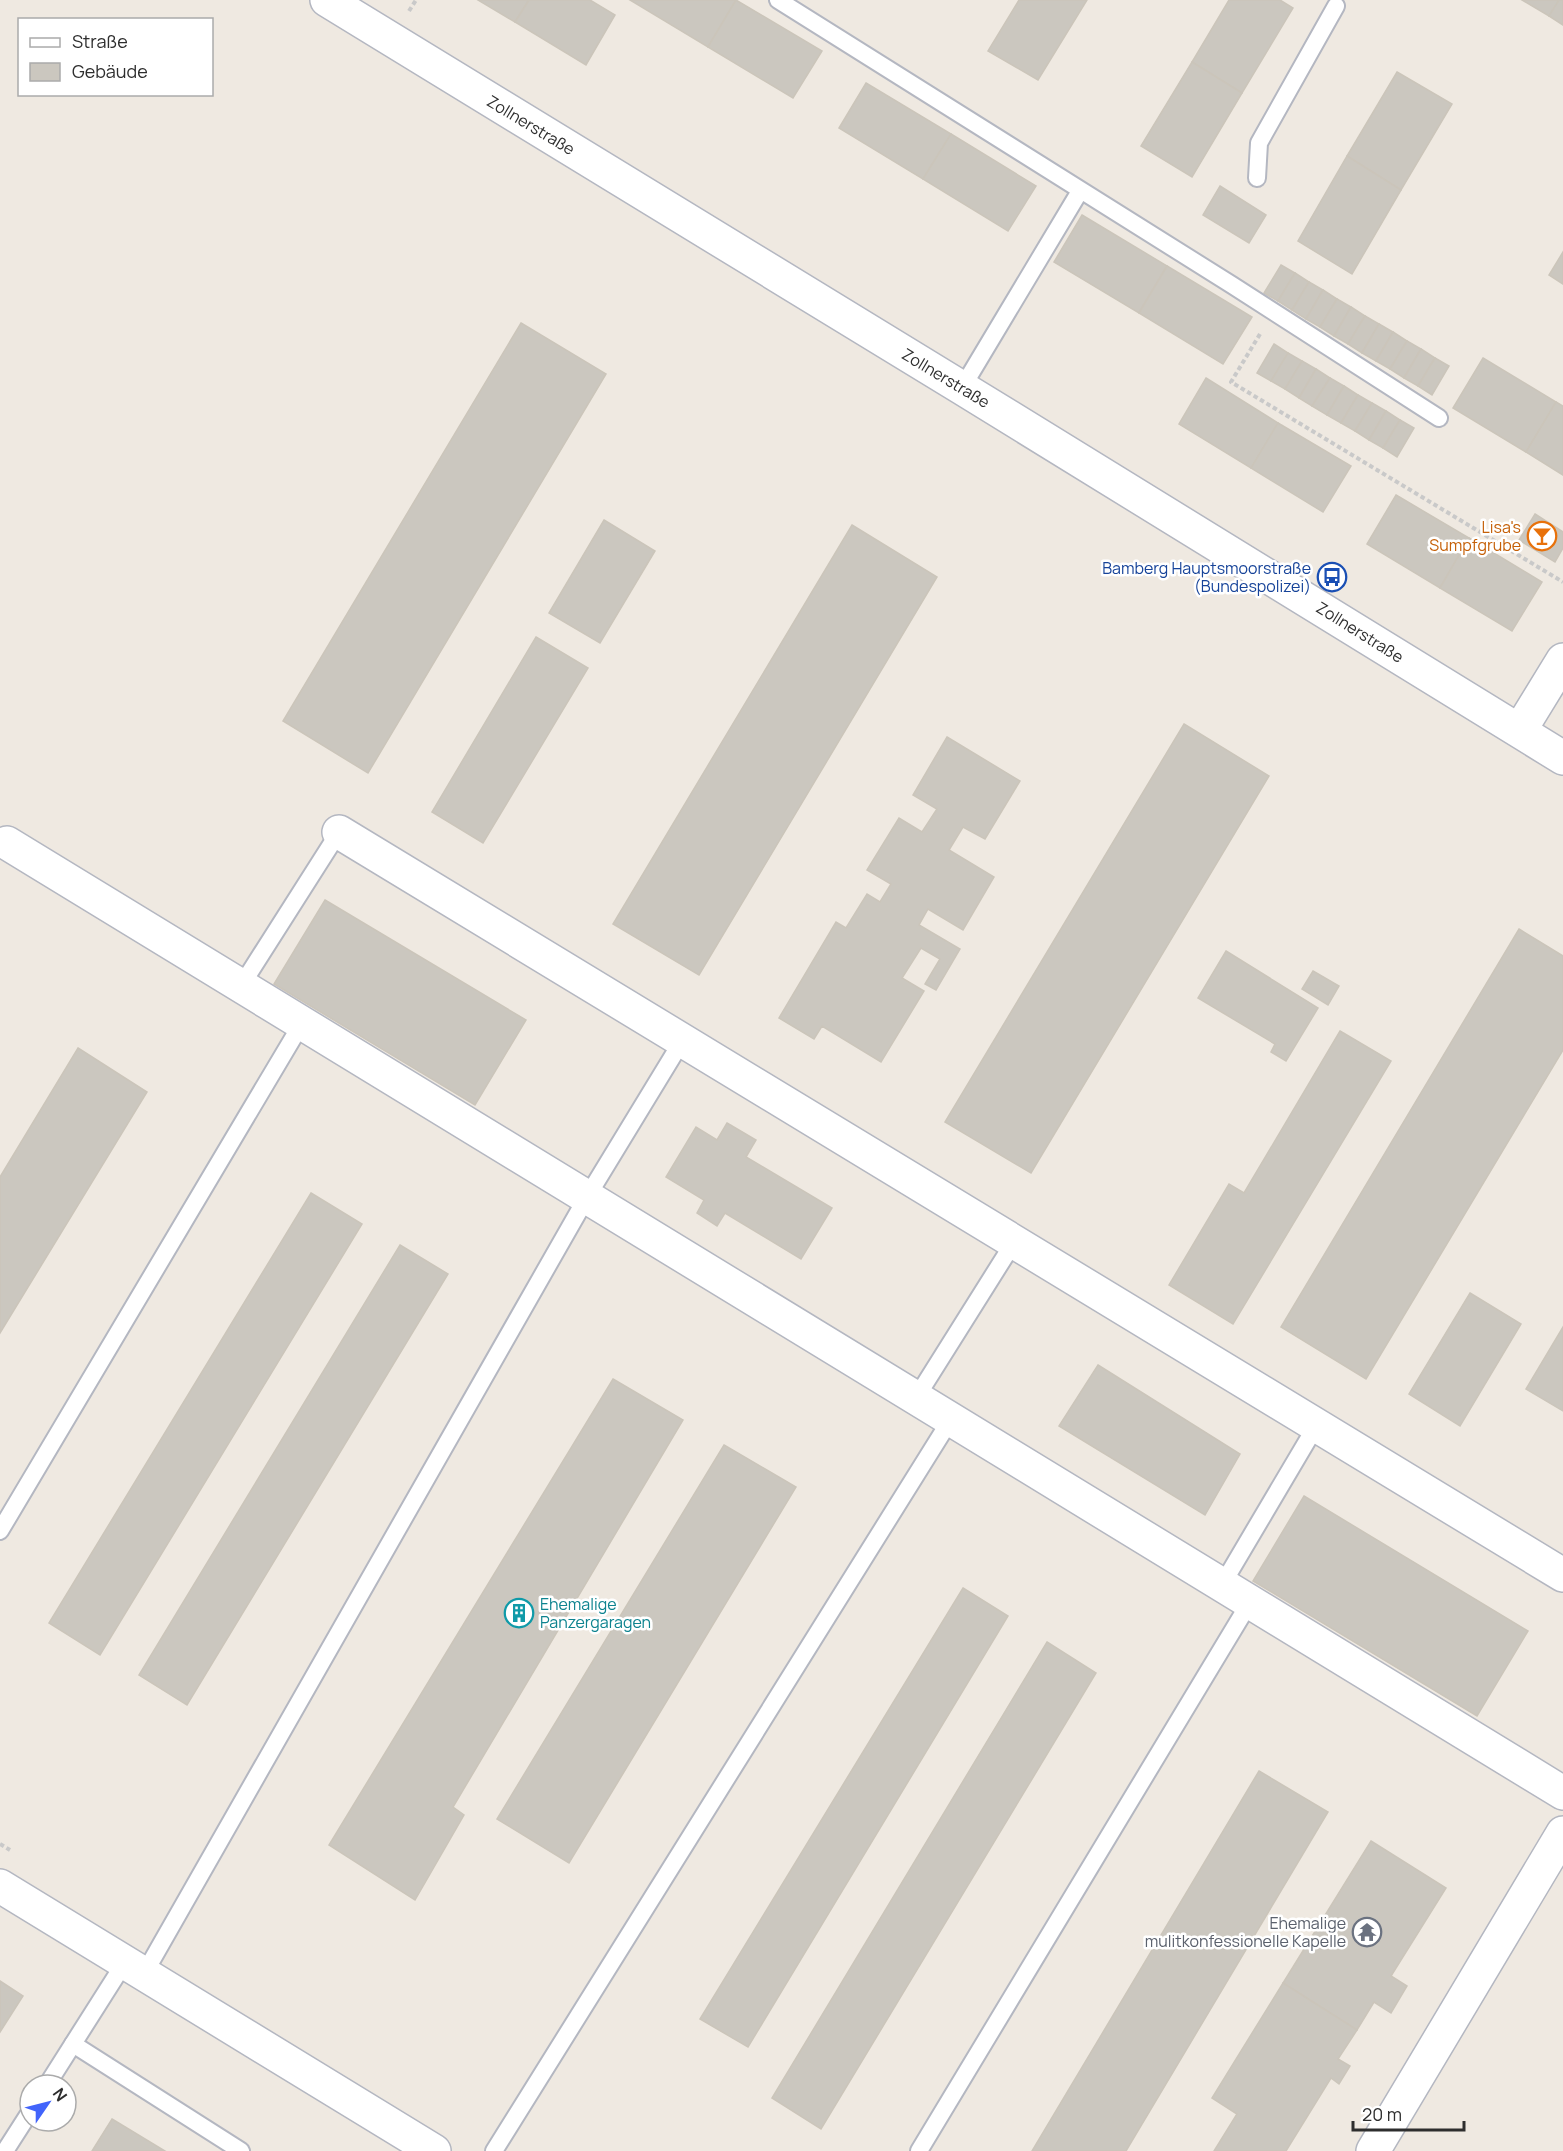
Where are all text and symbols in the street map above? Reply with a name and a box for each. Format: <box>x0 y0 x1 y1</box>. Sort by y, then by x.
legend <box>18 18 213 96</box>
text: Straße <box>72 29 128 53</box>
text: Gebäude <box>72 59 148 83</box>
street label: Zollnerstraße <box>483 90 579 160</box>
street label: Zollnerstraße <box>898 343 994 413</box>
place label: Lisa's Sumpfgrube <box>1429 516 1521 556</box>
bar icon: Lisa's Sumpfgrube <box>1526 520 1558 552</box>
place label: Bamberg Hauptsmoorstraße (Bundespolizei) <box>1102 557 1311 597</box>
bus stop icon: Bamberg Hauptsmoorstraße (Bundespolizei) <box>1316 561 1348 593</box>
street label: Zollnerstraße <box>1312 596 1408 668</box>
place label: Ehemalige Panzergaragen <box>540 1593 651 1633</box>
building icon: Ehemalige Panzergaragen <box>503 1597 535 1629</box>
place label: Ehemalige mulitkonfessionelle Kapelle <box>1145 1912 1346 1952</box>
temple icon: Ehemalige mulitkonfessionelle Kapelle <box>1351 1916 1383 1948</box>
north arrow <box>18 2073 78 2133</box>
text: N <box>48 2083 73 2105</box>
scale bar <box>1353 2094 1464 2132</box>
text: 20 m <box>1362 2102 1402 2126</box>

